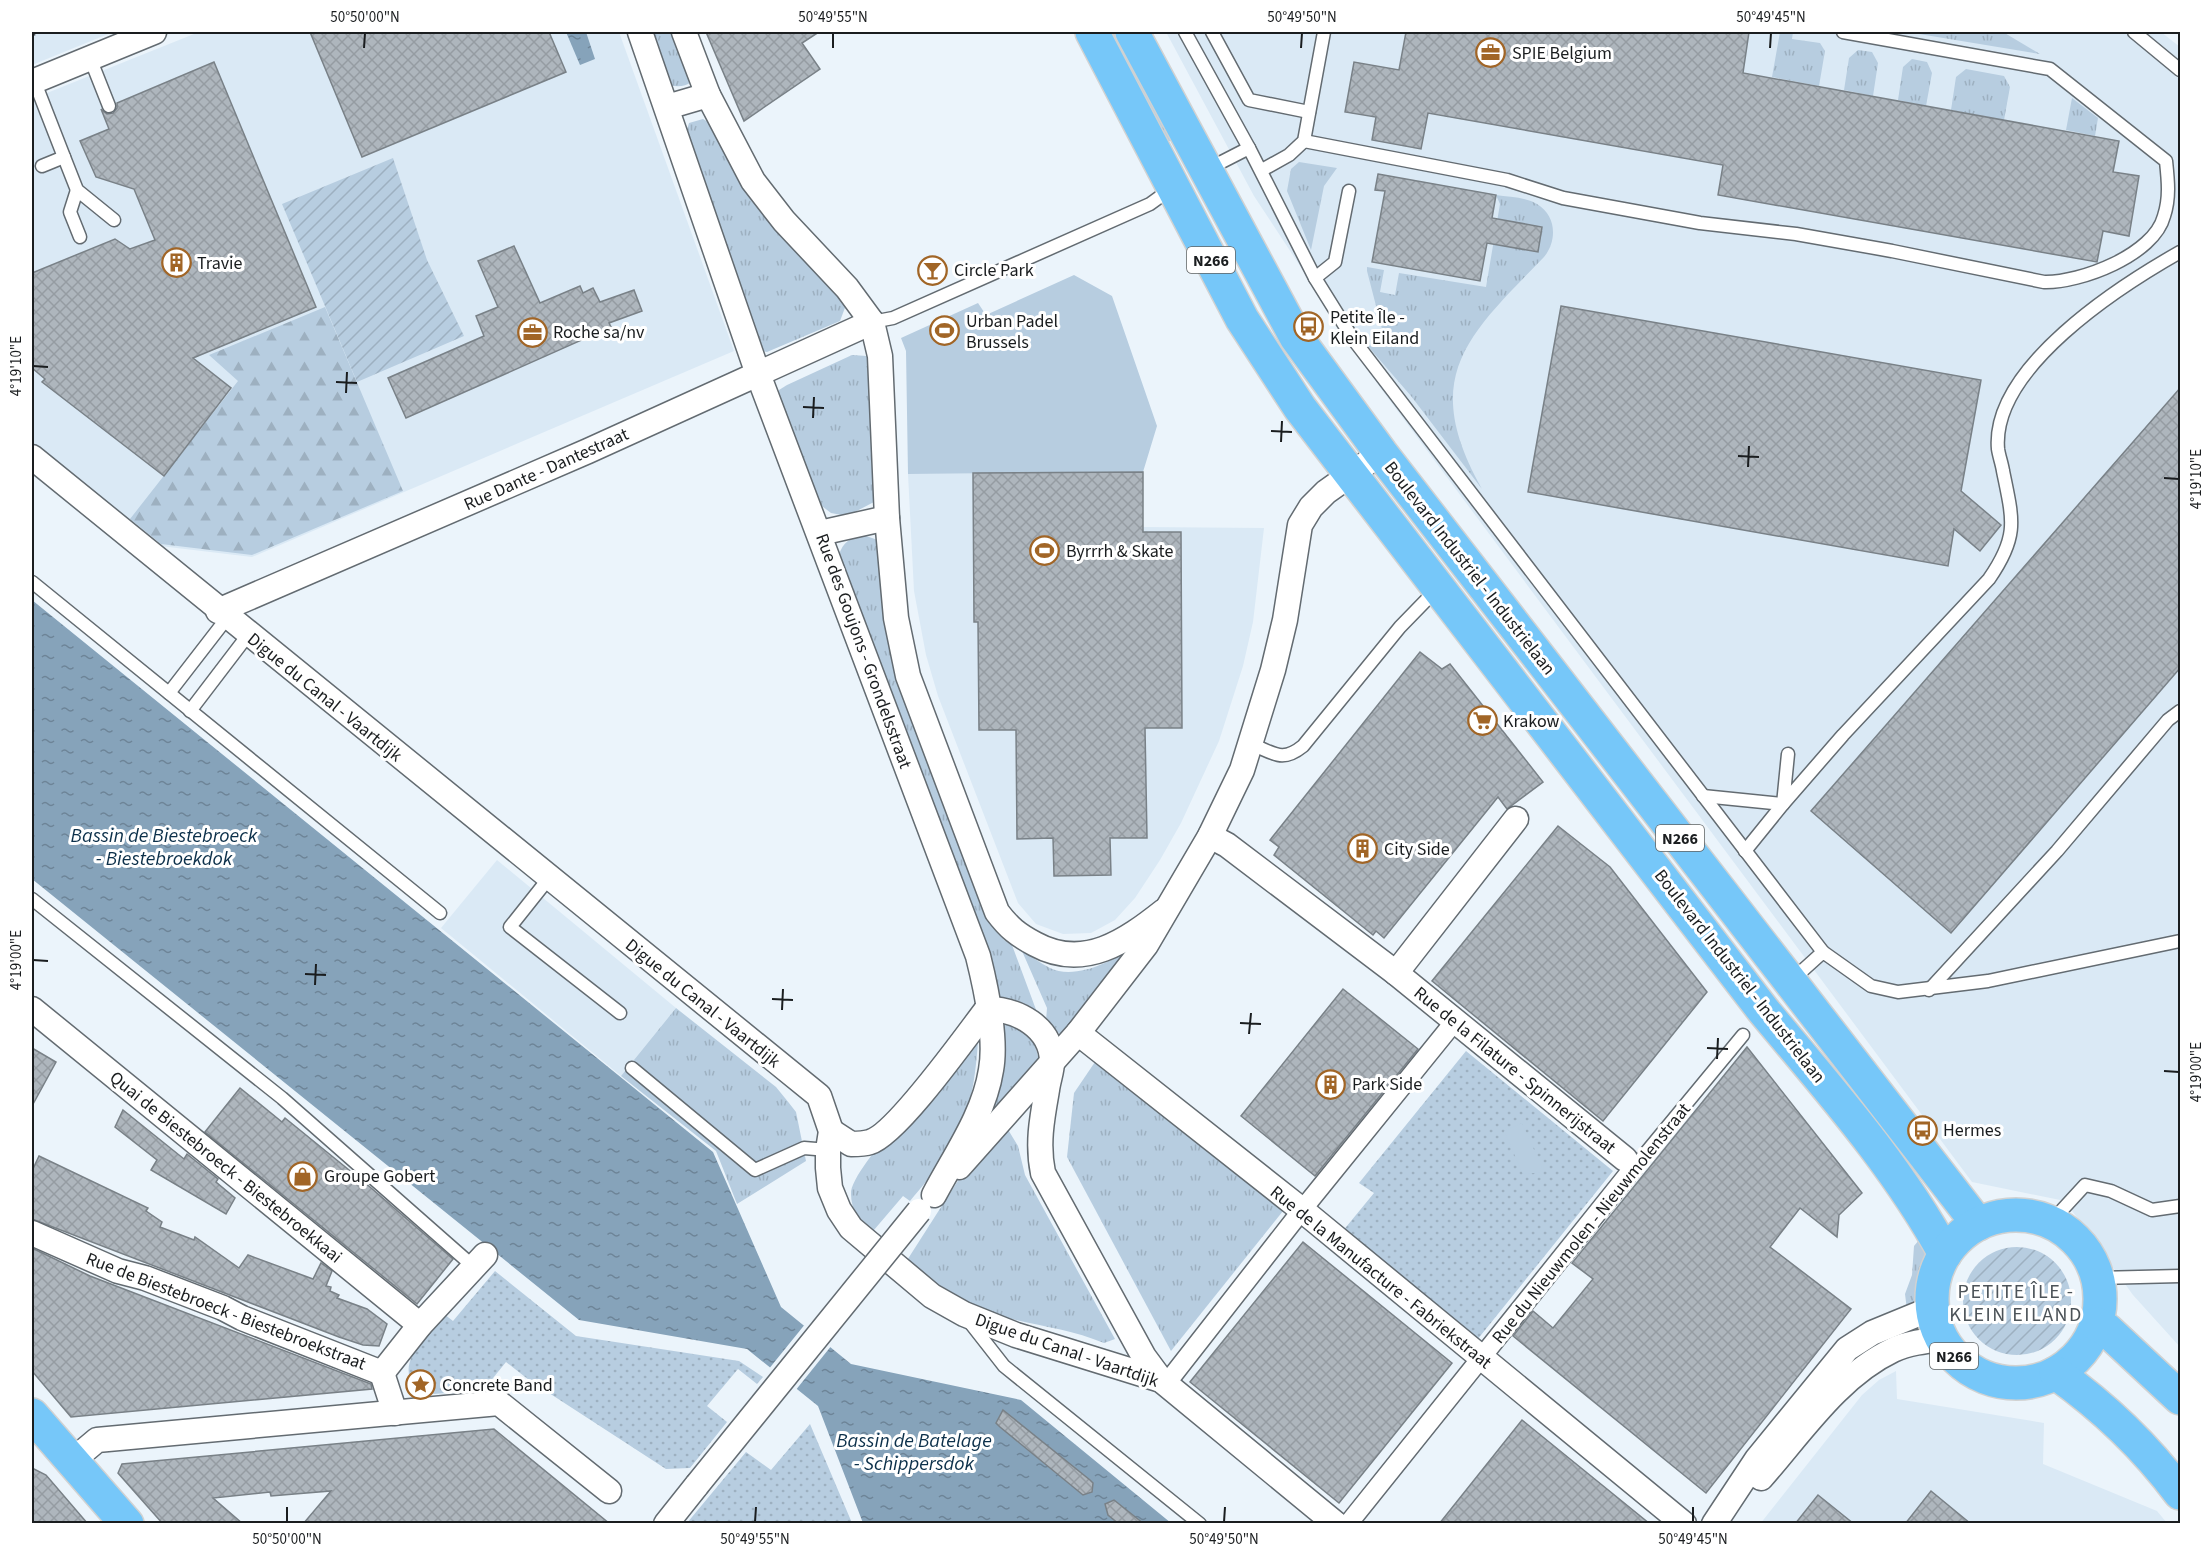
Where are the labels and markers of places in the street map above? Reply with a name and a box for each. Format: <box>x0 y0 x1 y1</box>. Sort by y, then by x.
office icon: SPIE Belgium <box>1475 37 1507 69</box>
place label: SPIE Belgium <box>1512 41 1612 66</box>
building icon: Travie <box>160 247 192 279</box>
place label: Travie <box>197 251 243 276</box>
bar icon: Circle Park <box>917 254 949 286</box>
place label: Circle Park <box>954 258 1034 283</box>
place label: Petite Île - Klein Eiland <box>1330 305 1419 351</box>
place label: Urban Padel Brussels <box>966 309 1058 355</box>
bus stop icon: Petite Île - Klein Eiland <box>1293 311 1325 343</box>
sports icon: Urban Padel Brussels <box>929 315 961 347</box>
office icon: Roche sa/nv <box>516 316 548 348</box>
place label: Roche sa/nv <box>553 320 645 345</box>
sports icon: Byrrrh & Skate <box>1029 535 1061 567</box>
place label: Byrrrh & Skate <box>1066 539 1173 564</box>
supermarket icon: Krakow <box>1466 705 1498 737</box>
place label: Krakow <box>1503 709 1560 734</box>
building icon: City Side <box>1347 833 1379 865</box>
place label: City Side <box>1384 837 1450 862</box>
building icon: Park Side <box>1315 1068 1347 1100</box>
place label: Park Side <box>1352 1072 1422 1097</box>
bus stop icon: Hermes <box>1906 1114 1938 1146</box>
place label: Hermes <box>1943 1118 2001 1143</box>
shop icon: Groupe Gobert <box>287 1160 319 1192</box>
place label: Groupe Gobert <box>324 1164 435 1189</box>
place icon: Concrete Band <box>405 1369 437 1401</box>
place label: Concrete Band <box>442 1373 553 1398</box>

